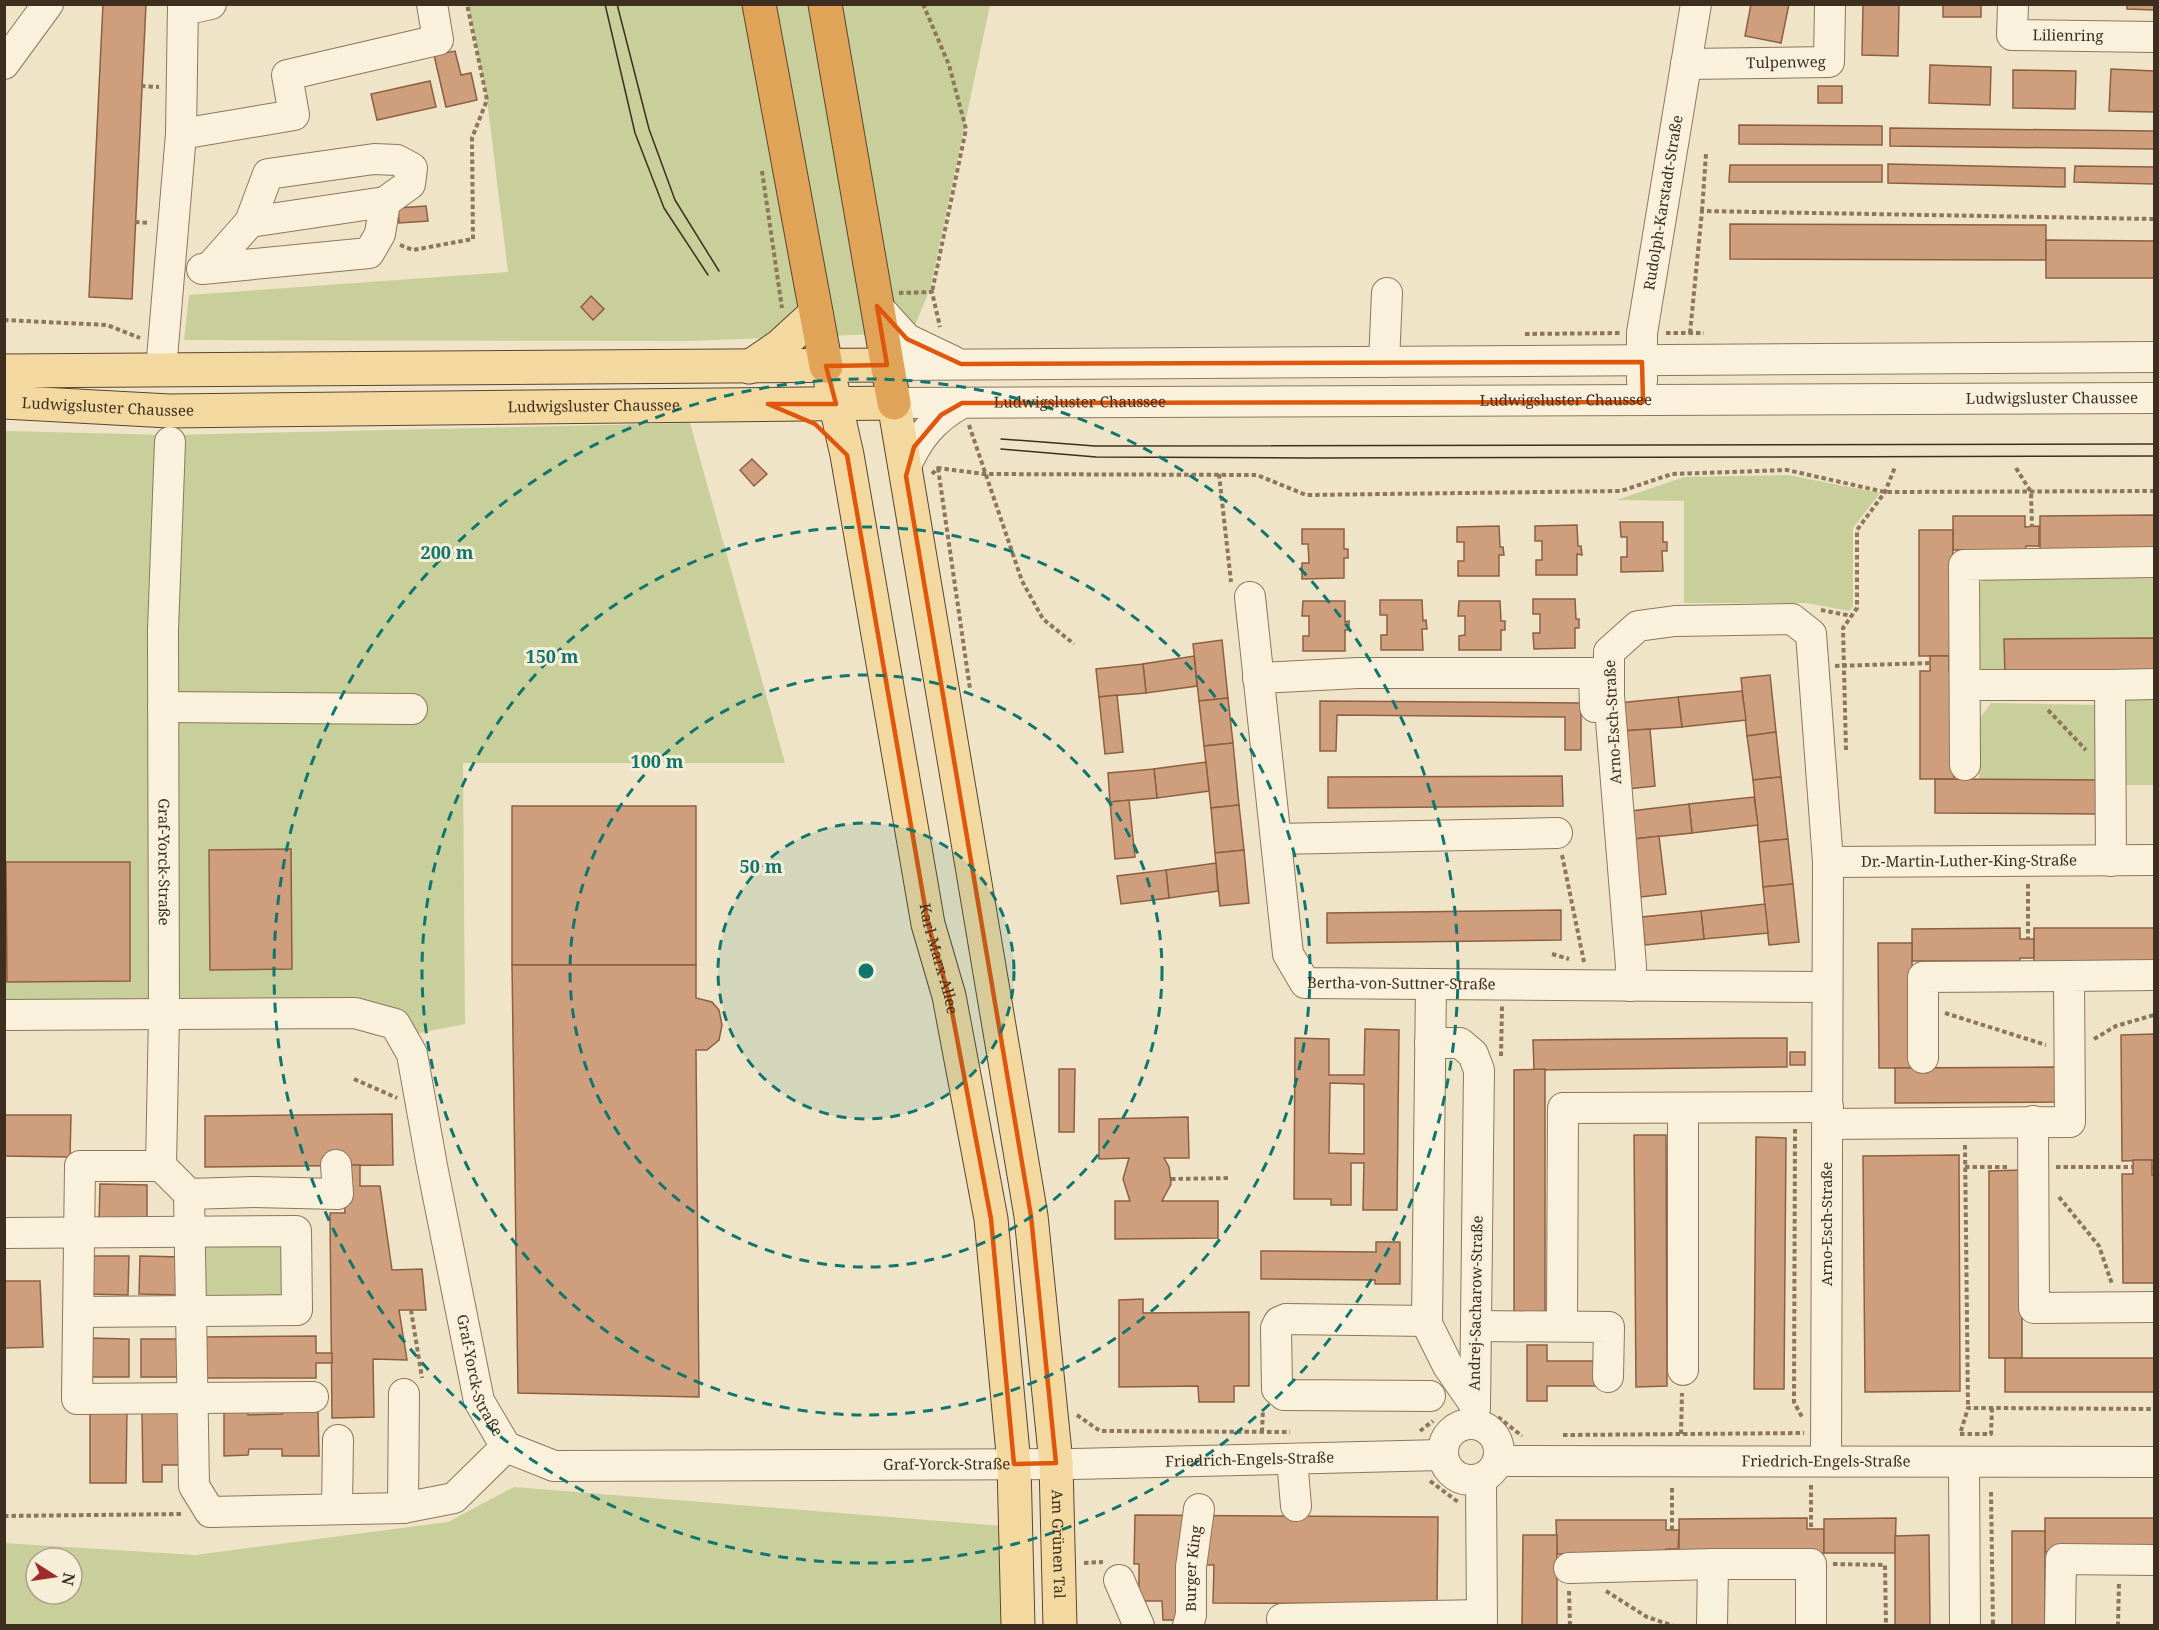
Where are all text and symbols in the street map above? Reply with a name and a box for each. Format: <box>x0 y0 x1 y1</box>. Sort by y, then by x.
street label: Lilienring <box>2032 24 2104 45</box>
street label: Tulpenweg <box>1746 51 1826 72</box>
street label: Rudolph-Karstadt-Straße <box>1638 113 1687 292</box>
street label: Ludwigsluster Chaussee <box>1966 387 2138 408</box>
street label: Ludwigsluster Chaussee <box>1480 389 1652 410</box>
street label: Ludwigsluster Chaussee <box>994 391 1166 412</box>
street label: Ludwigsluster Chaussee <box>21 392 194 420</box>
street label: Ludwigsluster Chaussee <box>507 394 680 416</box>
text: 200 m <box>421 540 474 564</box>
text: 150 m <box>526 644 579 668</box>
street label: Arno-Esch-Straße <box>1599 659 1625 785</box>
text: 100 m <box>631 749 684 773</box>
street label: Graf-Yorck-Straße <box>154 798 175 926</box>
street label: Dr.-Martin-Luther-King-Straße <box>1861 849 2077 871</box>
text: 50 m <box>740 854 783 878</box>
street label: Karl-Marx-Allee <box>916 902 963 1016</box>
centre of rings <box>856 961 876 981</box>
street label: Bertha-von-Suttner-Straße <box>1307 972 1496 993</box>
street label: Arno-Esch-Straße <box>1816 1162 1836 1286</box>
street label: Andrej-Sacharow-Straße <box>1463 1215 1487 1391</box>
street label: Graf-Yorck-Straße <box>453 1312 508 1439</box>
street label: Friedrich-Engels-Straße <box>1165 1447 1334 1471</box>
street label: Friedrich-Engels-Straße <box>1741 1450 1911 1471</box>
street label: Graf-Yorck-Straße <box>883 1453 1010 1474</box>
street label: Am Grünen Tal <box>1048 1489 1070 1599</box>
street label: Burger King <box>1180 1524 1206 1612</box>
north arrow <box>24 1546 84 1606</box>
text: N <box>57 1571 81 1588</box>

